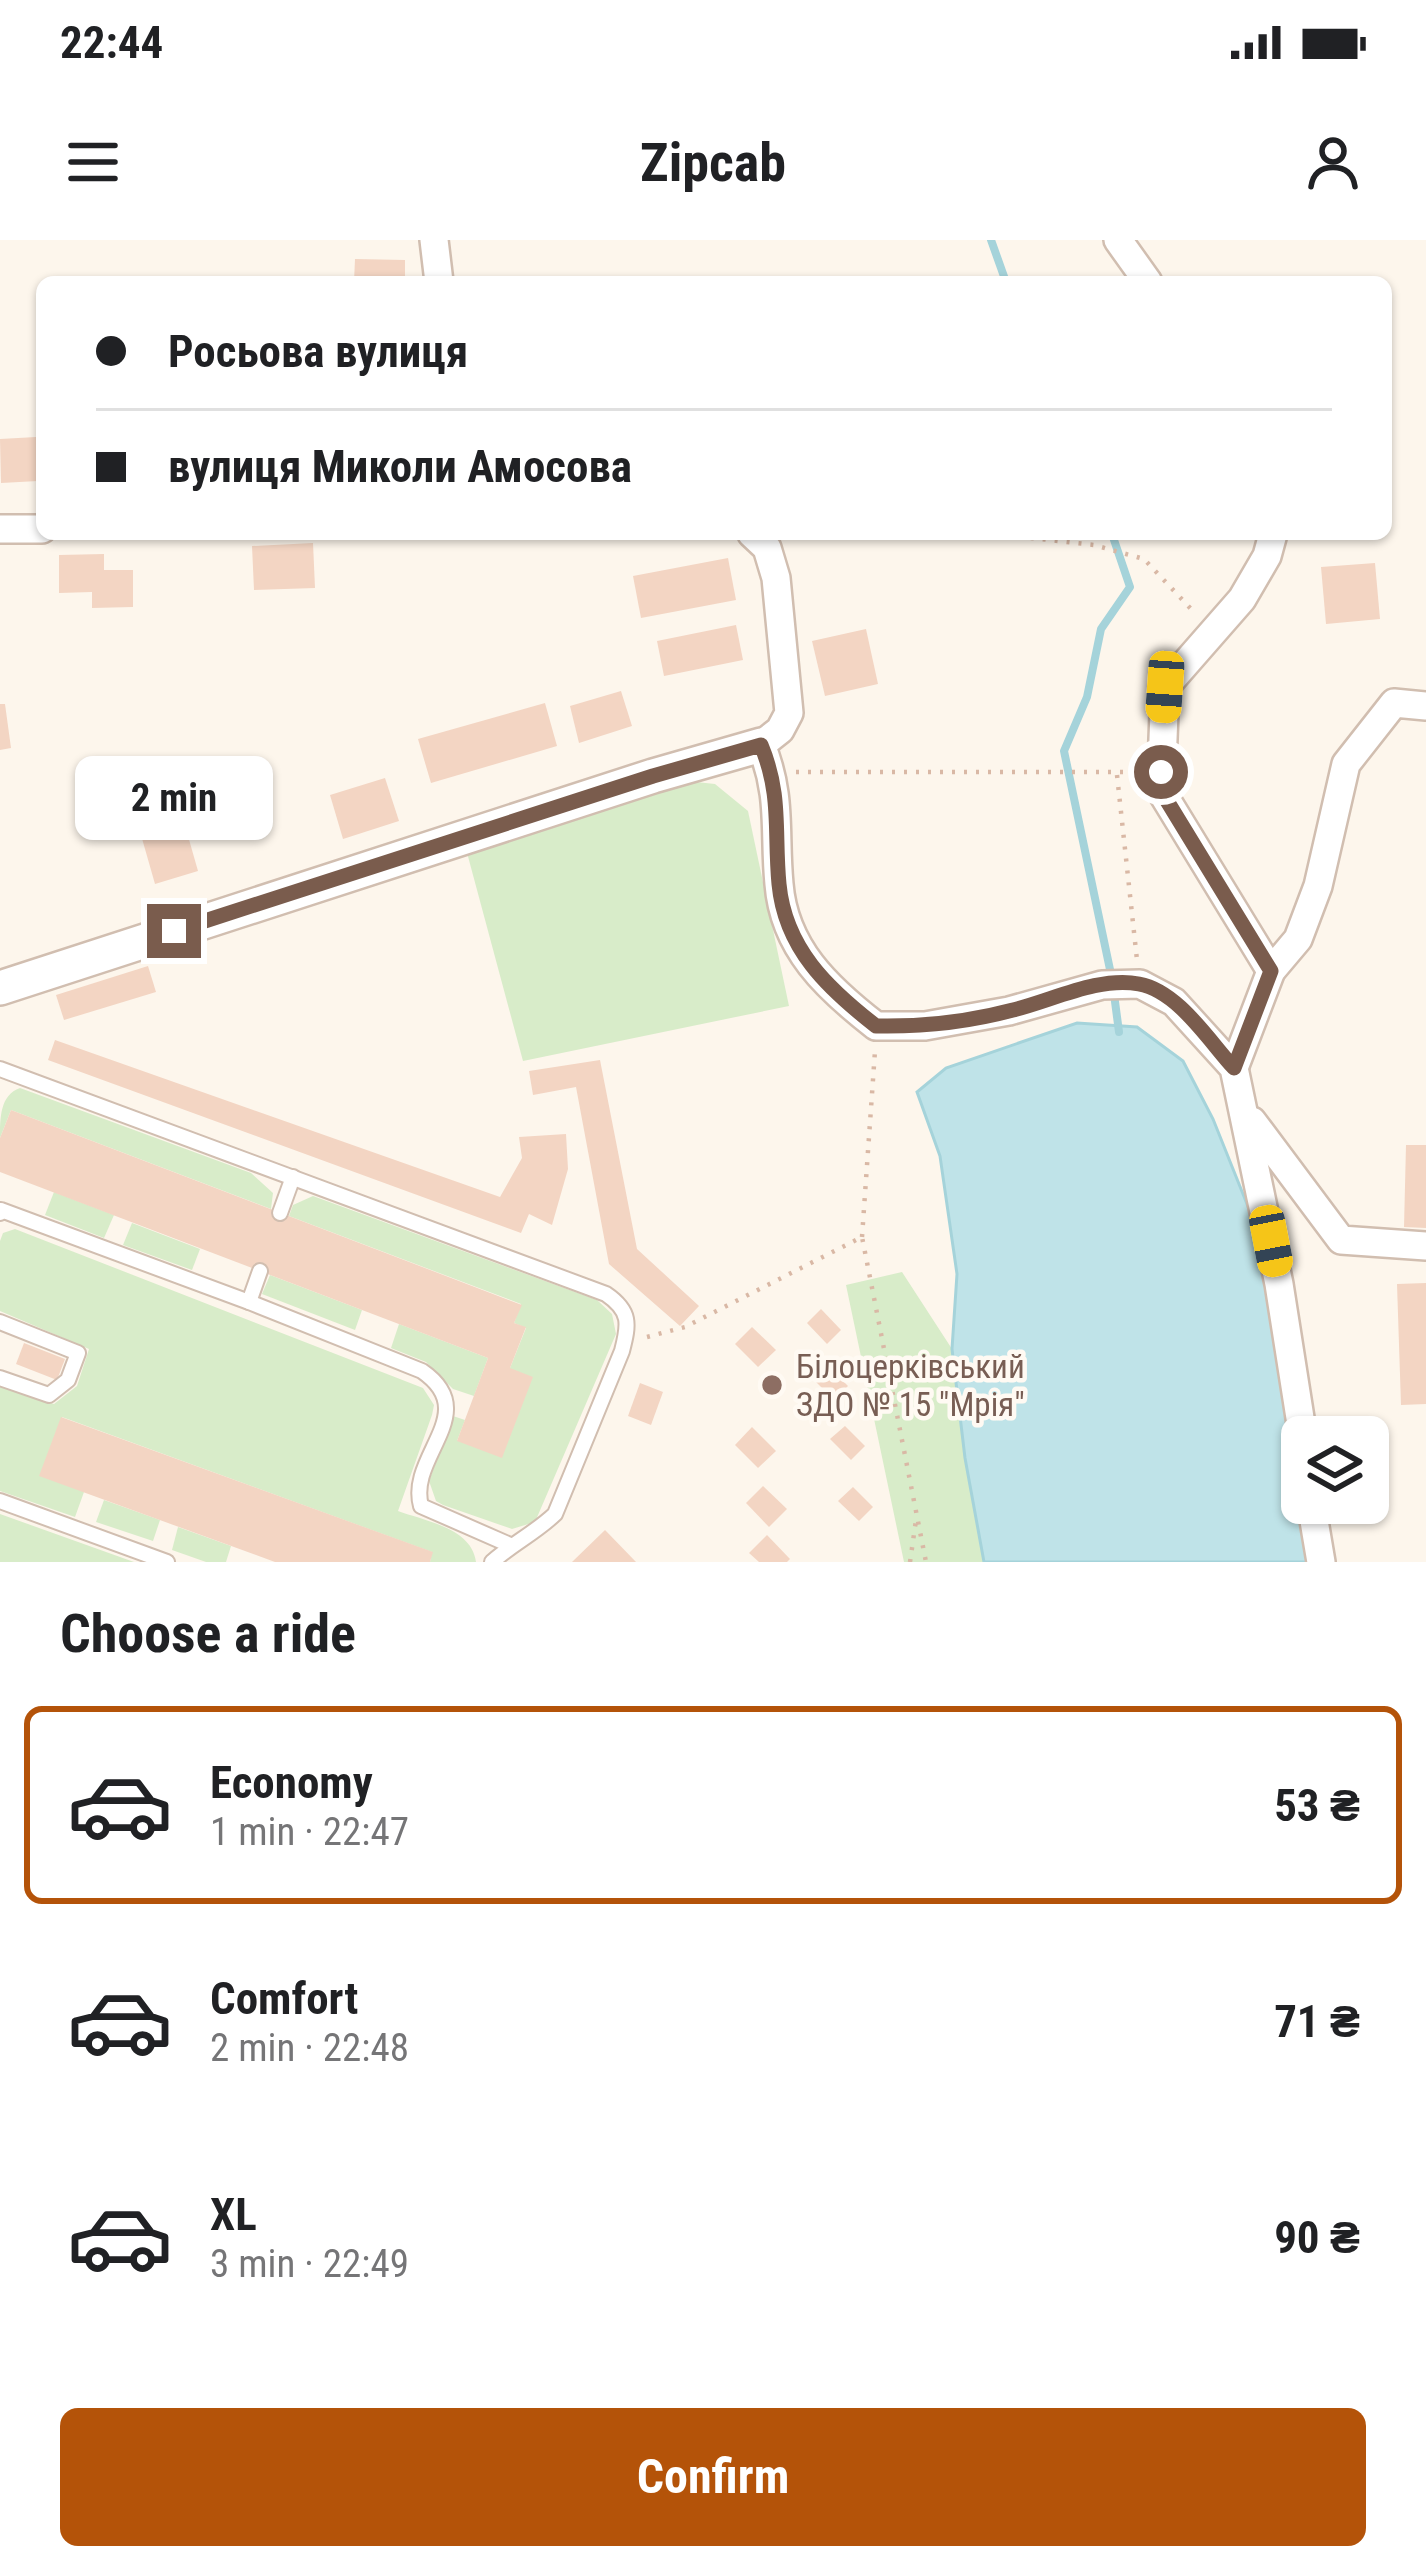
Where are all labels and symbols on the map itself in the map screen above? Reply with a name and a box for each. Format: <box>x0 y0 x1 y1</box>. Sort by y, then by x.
car <box>1145 650 1185 724</box>
route start <box>1134 745 1188 799</box>
callout: 2 min <box>75 757 273 841</box>
route end <box>147 904 201 958</box>
car <box>1246 1202 1296 1280</box>
place label: Білоцерківський ЗДО № 15 "Мрія" <box>796 1347 1025 1424</box>
marker: Білоцерківський ЗДО № 15 "Мрія" <box>759 1372 785 1398</box>

